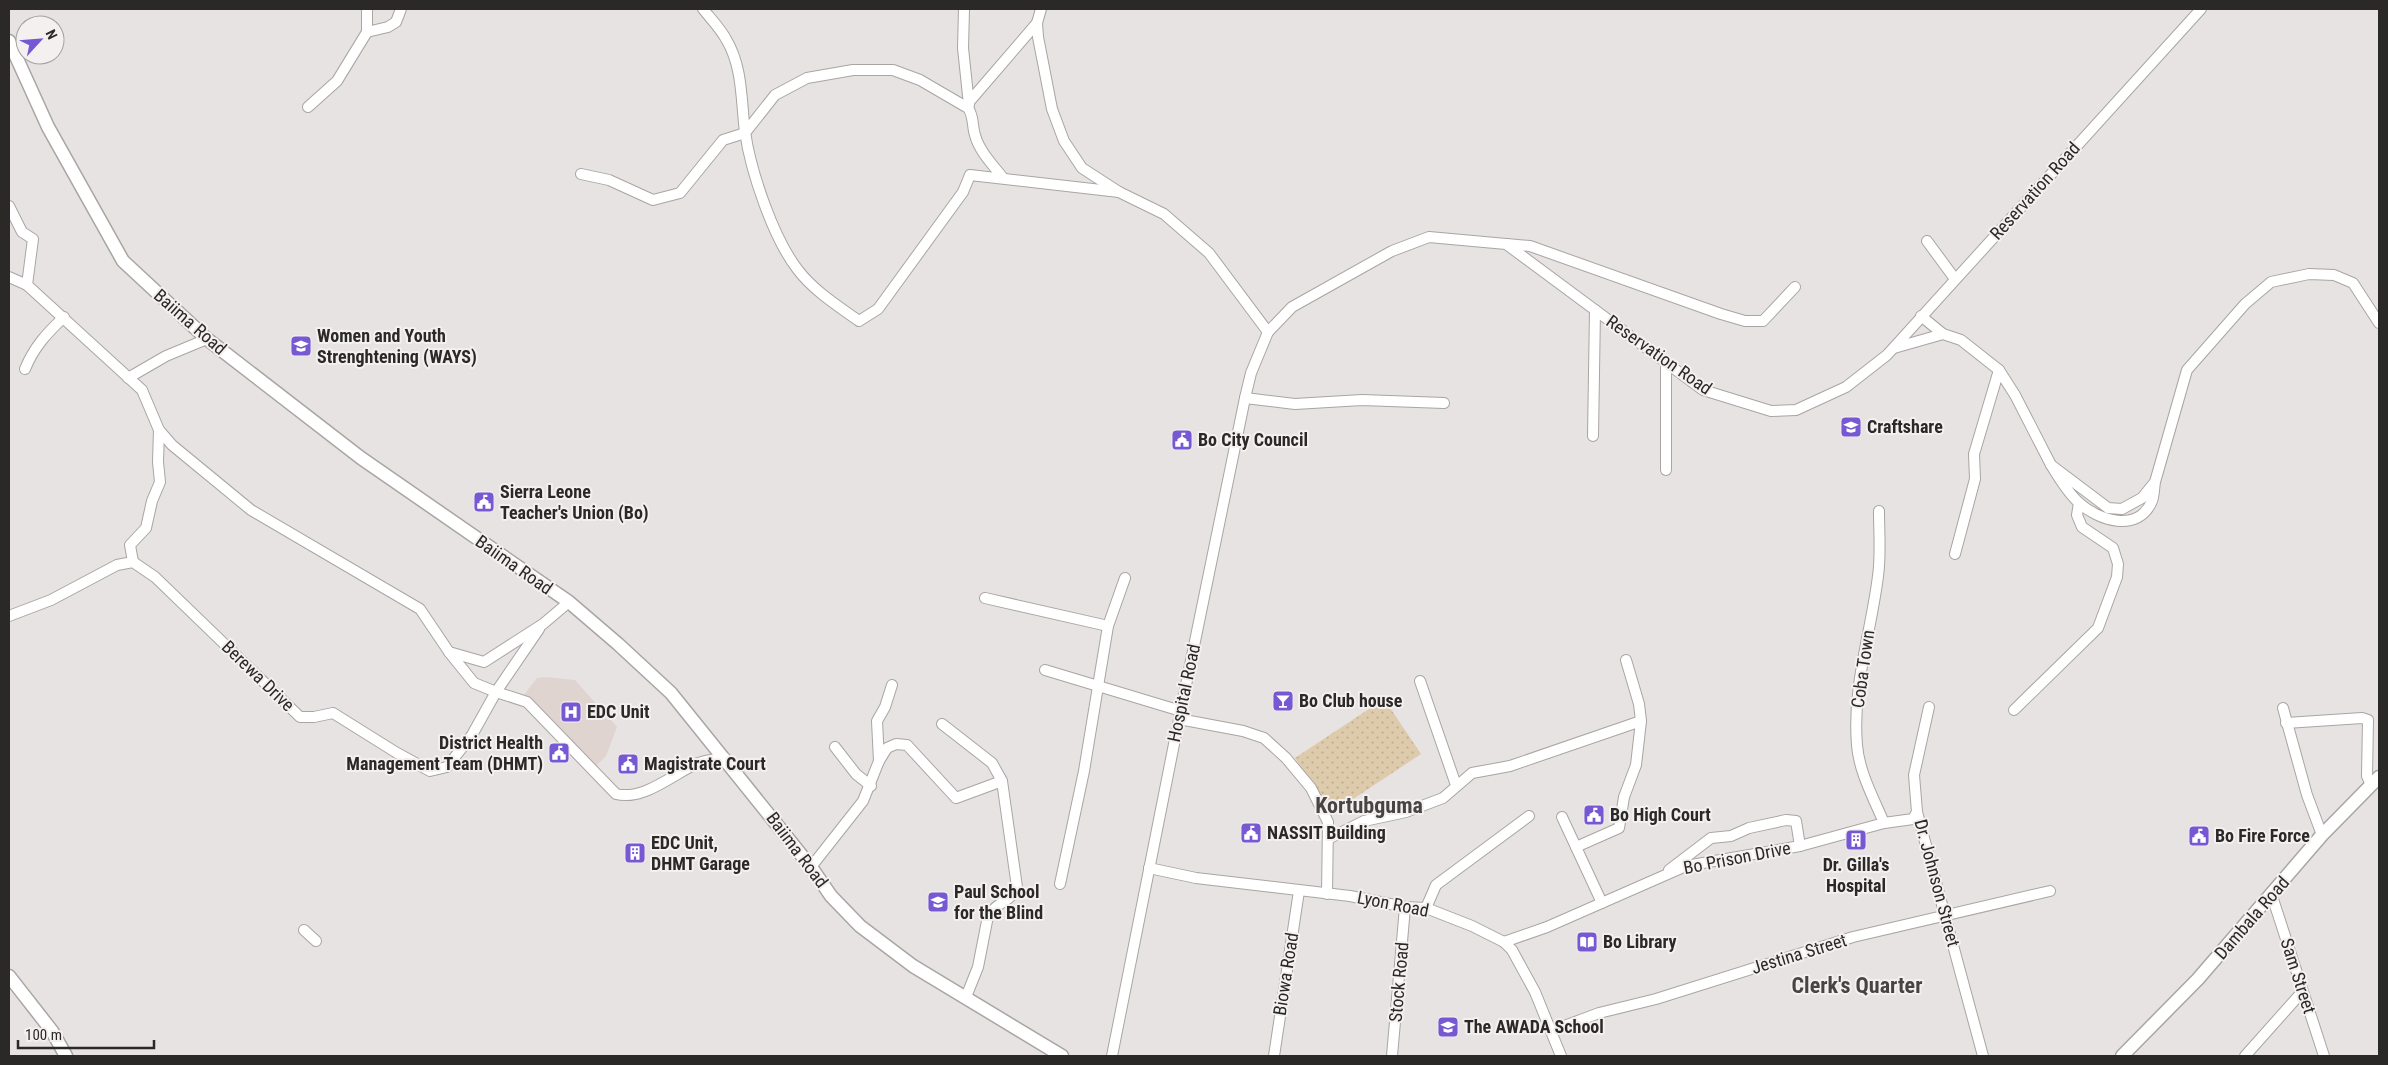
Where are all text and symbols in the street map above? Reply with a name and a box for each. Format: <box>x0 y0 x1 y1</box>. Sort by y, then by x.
north arrow <box>15 15 65 65</box>
text: N <box>43 27 61 42</box>
street label: Reservation Road <box>1985 138 2084 244</box>
street label: Baiima Road <box>150 284 231 359</box>
street label: Reservation Road <box>1602 310 1716 399</box>
place label: Women and Youth Strenghtening (WAYS) <box>317 325 477 368</box>
school or university icon: Women and Youth Strenghtening (WAYS) <box>289 334 313 358</box>
school or university icon: Craftshare <box>1839 415 1863 439</box>
place label: Craftshare <box>1867 416 1943 437</box>
public building icon: Bo City Council <box>1170 428 1194 452</box>
place label: Bo City Council <box>1198 429 1308 450</box>
place label: Sierra Leone Teacher's Union (Bo) <box>500 481 649 524</box>
public building icon: Sierra Leone Teacher's Union (Bo) <box>472 490 496 514</box>
street label: Baiima Road <box>472 530 557 599</box>
street label: Coba Town <box>1847 629 1878 709</box>
street label: Berewa Drive <box>218 636 299 715</box>
street label: Hospital Road <box>1163 642 1204 744</box>
bar icon: Bo Club house <box>1271 689 1295 713</box>
place label: Bo Club house <box>1299 690 1403 711</box>
hospital icon: EDC Unit <box>559 700 583 724</box>
place label: EDC Unit <box>587 701 650 722</box>
place label: District Health Management Team (DHMT) <box>346 732 543 775</box>
public building icon: District Health Management Team (DHMT) <box>547 741 571 765</box>
public building icon: Magistrate Court <box>616 752 640 776</box>
place label: Magistrate Court <box>644 753 766 774</box>
district label: Kortubguma <box>1315 793 1423 818</box>
public building icon: Bo High Court <box>1582 803 1606 827</box>
place label: Bo High Court <box>1610 804 1711 825</box>
street label: Baiima Road <box>762 808 833 892</box>
street label: Dr. Johnson Street <box>1910 817 1965 949</box>
public building icon: NASSIT Building <box>1239 821 1263 845</box>
place label: NASSIT Building <box>1267 822 1386 843</box>
public building icon: Bo Fire Force <box>2187 824 2211 848</box>
place label: Bo Fire Force <box>2215 825 2310 846</box>
building icon: Dr. Gilla's Hospital <box>1844 828 1868 852</box>
place label: EDC Unit, DHMT Garage <box>651 832 750 874</box>
street label: Bo Prison Drive <box>1682 837 1792 878</box>
building icon: EDC Unit, DHMT Garage <box>623 841 647 865</box>
place label: Dr. Gilla's Hospital <box>1823 854 1889 896</box>
street label: Dambala Road <box>2210 872 2293 963</box>
place label: Paul School for the Blind <box>954 881 1043 923</box>
street label: Lyon Road <box>1355 886 1431 921</box>
school or university icon: Paul School for the Blind <box>926 890 950 914</box>
street label: Jestina Street <box>1749 929 1849 978</box>
library icon: Bo Library <box>1575 930 1599 954</box>
street label: Biowa Road <box>1269 931 1302 1017</box>
place label: Bo Library <box>1603 931 1677 952</box>
street label: Sam Street <box>2276 936 2320 1016</box>
street label: Stock Road <box>1385 941 1412 1023</box>
district label: Clerk's Quarter <box>1792 973 1922 998</box>
school or university icon: The AWADA School <box>1436 1015 1460 1039</box>
place label: The AWADA School <box>1464 1016 1604 1037</box>
scale bar <box>18 1018 154 1050</box>
text: 100 m <box>25 1026 62 1044</box>

